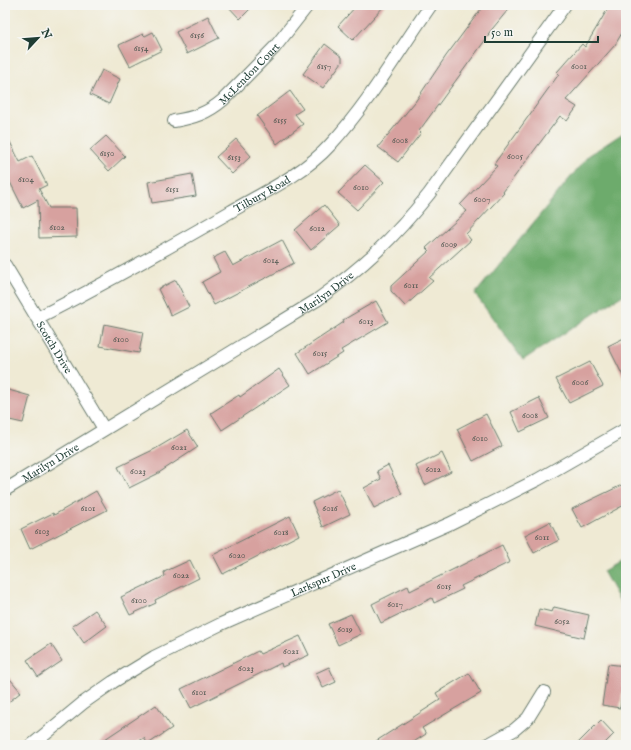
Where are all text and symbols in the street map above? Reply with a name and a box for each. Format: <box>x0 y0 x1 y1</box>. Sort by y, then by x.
north arrow <box>18 18 58 58</box>
scale bar <box>485 18 598 44</box>
text: 50 m <box>491 25 513 40</box>
text: N <box>37 26 55 42</box>
house number: 6156 <box>190 30 204 41</box>
street label: McLendon Court <box>216 41 283 108</box>
house number: 6154 <box>134 43 149 54</box>
house number: 6157 <box>317 61 331 72</box>
house number: 6001 <box>571 61 587 72</box>
house number: 6155 <box>273 115 288 126</box>
house number: 6008 <box>392 135 409 146</box>
house number: 6150 <box>100 148 114 159</box>
house number: 6005 <box>507 151 524 162</box>
house number: 6153 <box>227 152 241 163</box>
street label: Tilbury Road <box>232 173 293 216</box>
house number: 6104 <box>18 174 35 185</box>
house number: 6010 <box>353 182 369 193</box>
house number: 6151 <box>165 184 179 195</box>
house number: 6007 <box>474 194 490 205</box>
house number: 6102 <box>49 222 65 233</box>
house number: 6012 <box>309 223 325 234</box>
house number: 6009 <box>441 239 457 250</box>
house number: 6014 <box>263 255 280 266</box>
street label: Marilyn Drive <box>296 269 357 317</box>
house number: 6011 <box>404 280 418 291</box>
house number: 6013 <box>359 316 373 327</box>
street label: Scotch Drive <box>33 319 75 376</box>
house number: 6100 <box>113 334 129 345</box>
house number: 6015 <box>313 348 328 359</box>
house number: 6006 <box>572 377 588 388</box>
house number: 6008 <box>522 410 539 421</box>
house number: 6010 <box>472 433 488 444</box>
street label: Marilyn Drive <box>20 441 82 486</box>
house number: 6021 <box>171 442 187 453</box>
house number: 6012 <box>425 464 441 475</box>
house number: 6023 <box>130 466 146 477</box>
house number: 6101 <box>81 503 95 514</box>
house number: 6016 <box>322 503 338 514</box>
house number: 6103 <box>35 526 49 537</box>
house number: 6018 <box>273 527 289 538</box>
house number: 6011 <box>535 532 549 543</box>
house number: 6020 <box>229 550 245 561</box>
street label: Larkspur Drive <box>289 560 359 601</box>
house number: 6022 <box>173 570 189 581</box>
house number: 6015 <box>437 581 452 592</box>
house number: 6100 <box>131 595 147 606</box>
house number: 6017 <box>387 599 403 610</box>
house number: 6052 <box>554 616 570 627</box>
house number: 6019 <box>337 624 353 635</box>
house number: 6021 <box>283 646 299 657</box>
house number: 6023 <box>238 663 254 674</box>
house number: 6101 <box>192 687 206 698</box>

